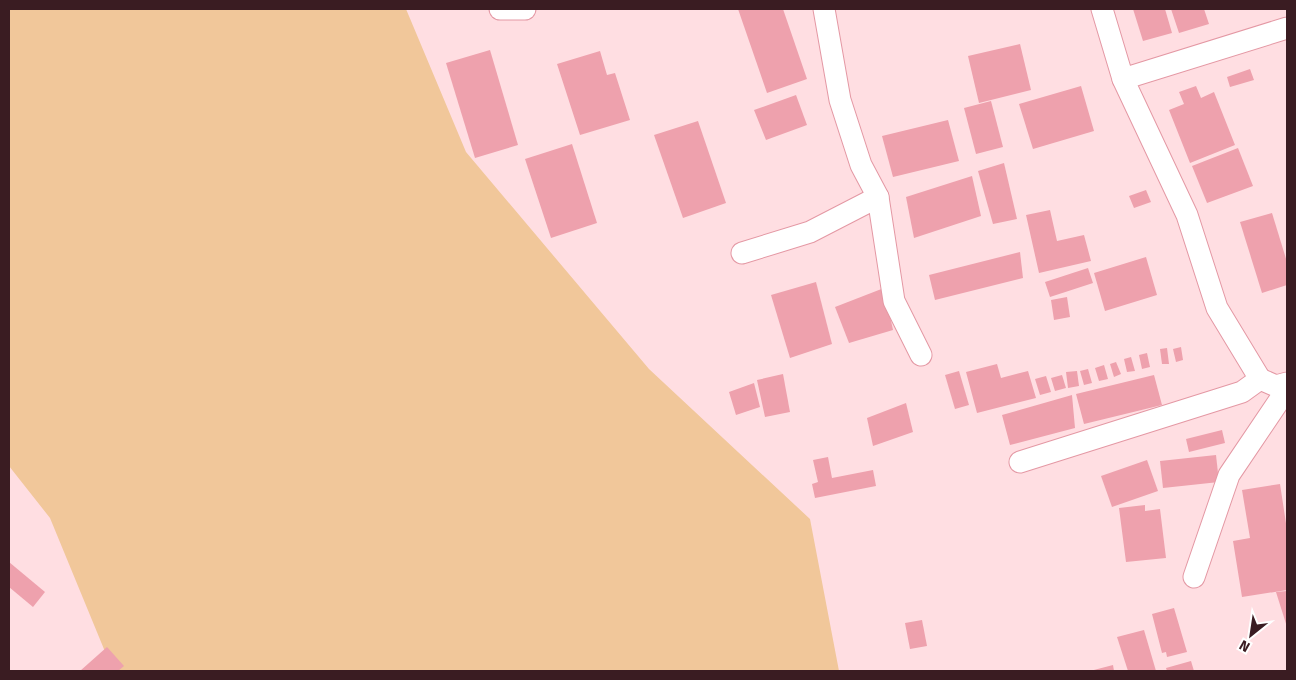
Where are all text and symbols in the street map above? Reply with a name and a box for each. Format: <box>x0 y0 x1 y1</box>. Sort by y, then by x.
north arrow <box>1226 610 1276 660</box>
text: N <box>1236 636 1253 656</box>

